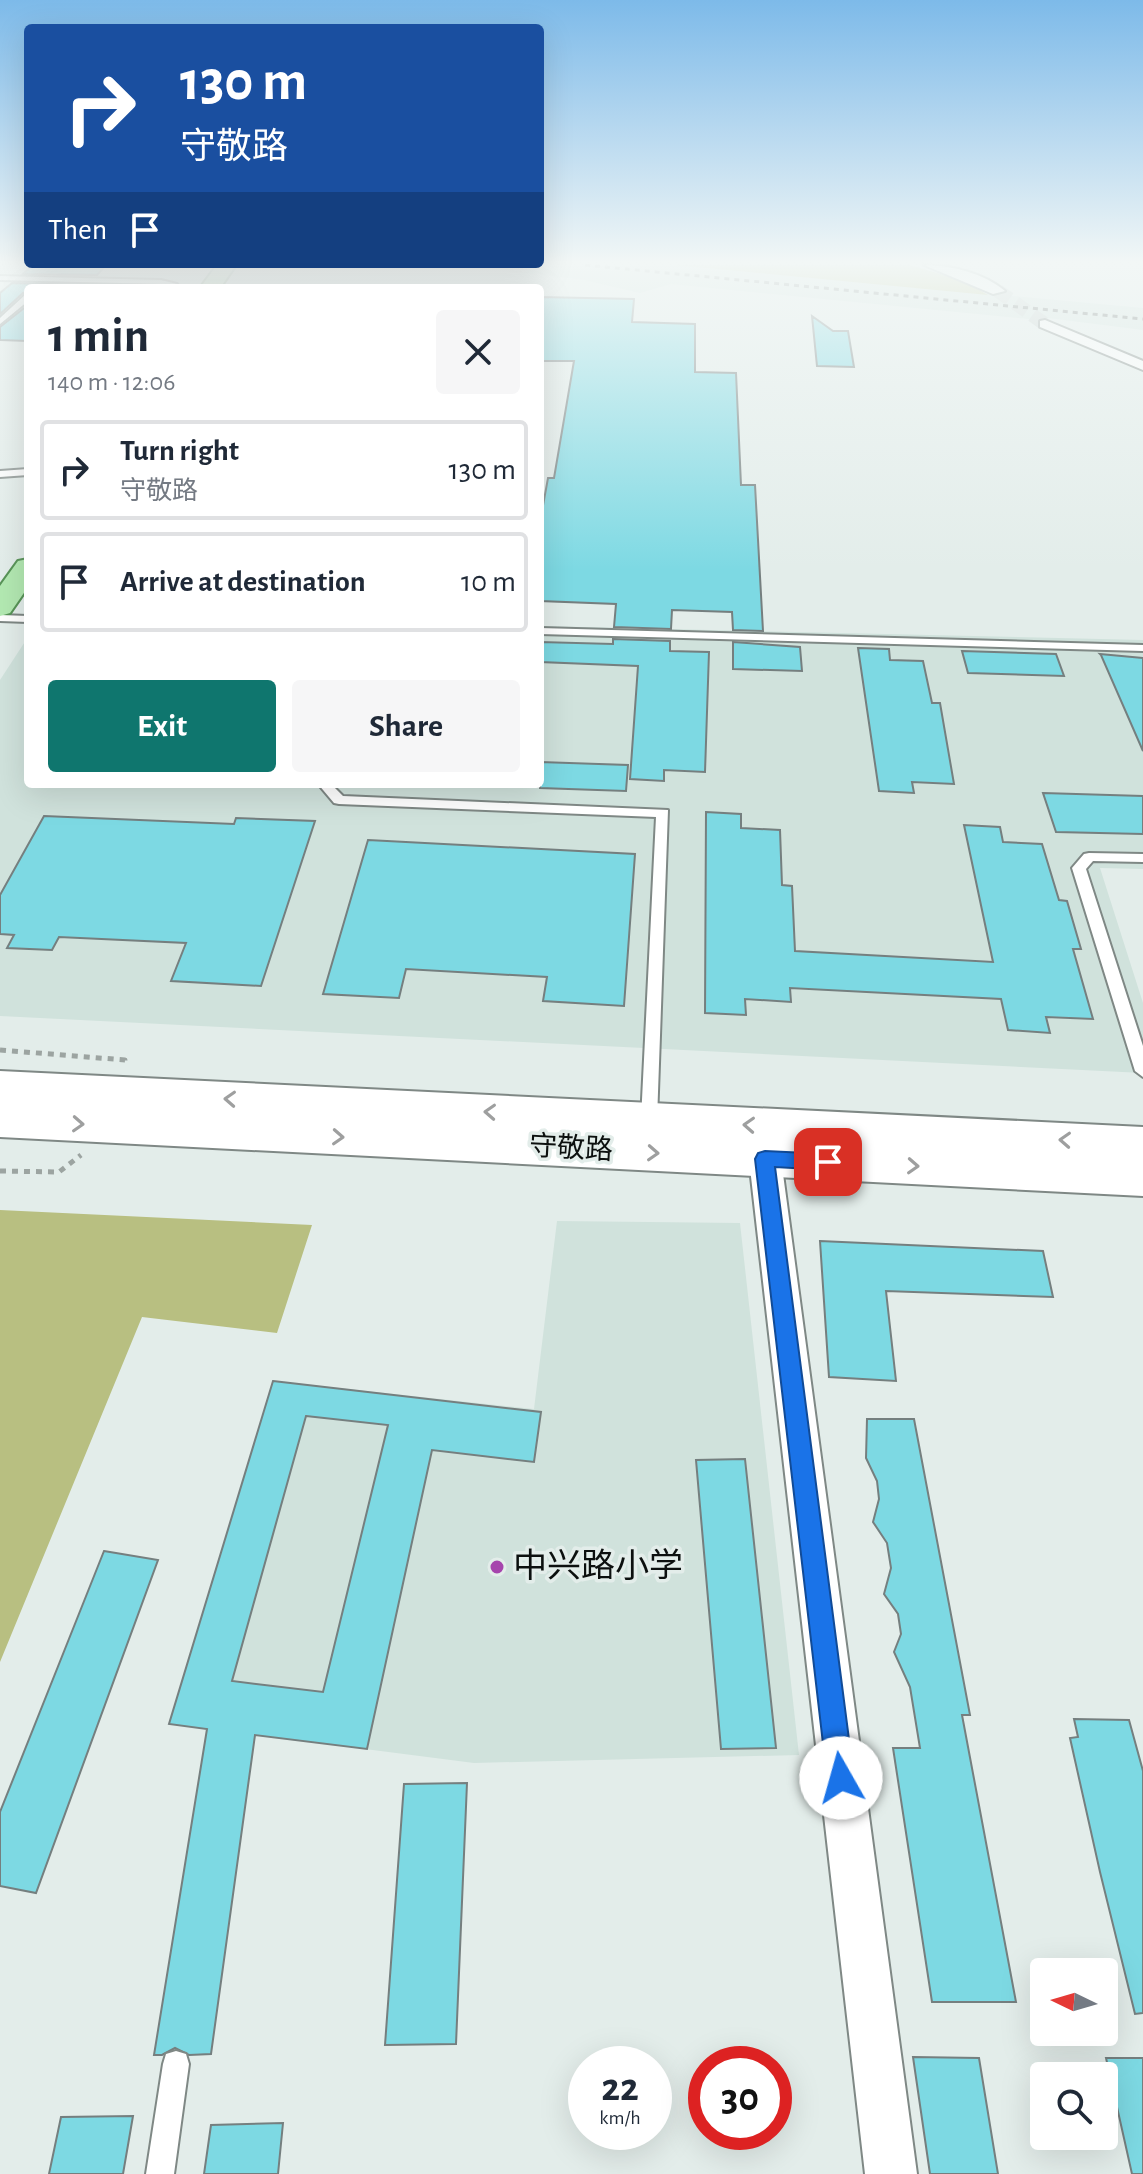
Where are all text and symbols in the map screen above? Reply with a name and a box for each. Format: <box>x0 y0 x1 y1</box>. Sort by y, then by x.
text: 130 m <box>180 54 307 110</box>
icon: right <box>48 56 152 160</box>
text: 守敬路 <box>180 129 288 165</box>
icon: arrive <box>123 208 167 252</box>
text: Then <box>48 215 107 245</box>
button: close <box>436 310 520 394</box>
text: 1 min <box>48 313 149 361</box>
text: 140 m · 12:06 <box>48 369 175 395</box>
text: Turn right <box>120 436 239 466</box>
icon: right <box>52 448 96 492</box>
text: 130 m <box>449 455 516 485</box>
text: 守敬路 <box>120 478 198 504</box>
icon: arrive <box>52 560 96 604</box>
text: Arrive at destination <box>120 567 366 597</box>
text: 10 m <box>461 567 516 597</box>
button: Exit <box>48 680 276 772</box>
button: Share <box>292 680 520 772</box>
one-way arrow <box>223 1090 236 1107</box>
one-way arrow <box>483 1103 496 1120</box>
one-way arrow <box>72 1115 85 1132</box>
one-way arrow <box>743 1116 755 1133</box>
one-way arrow <box>332 1128 345 1145</box>
pin <box>794 1128 862 1196</box>
street label: 守敬路 <box>528 1131 614 1165</box>
one-way arrow <box>1058 1132 1071 1149</box>
icon: arrive <box>806 1140 850 1184</box>
one-way arrow <box>647 1144 660 1161</box>
one-way arrow <box>907 1158 920 1175</box>
place label: 中兴路小学 <box>513 1548 683 1584</box>
marker: 中兴路小学 <box>488 1558 506 1576</box>
position arrow <box>799 1736 883 1820</box>
north arrow <box>1030 1958 1118 2046</box>
map controls <box>1030 1958 1118 2150</box>
speed limit sign: 30 <box>688 2046 792 2150</box>
button: search <box>1030 2062 1118 2150</box>
text: 22 <box>601 2068 639 2108</box>
text: km/h <box>599 2108 641 2128</box>

